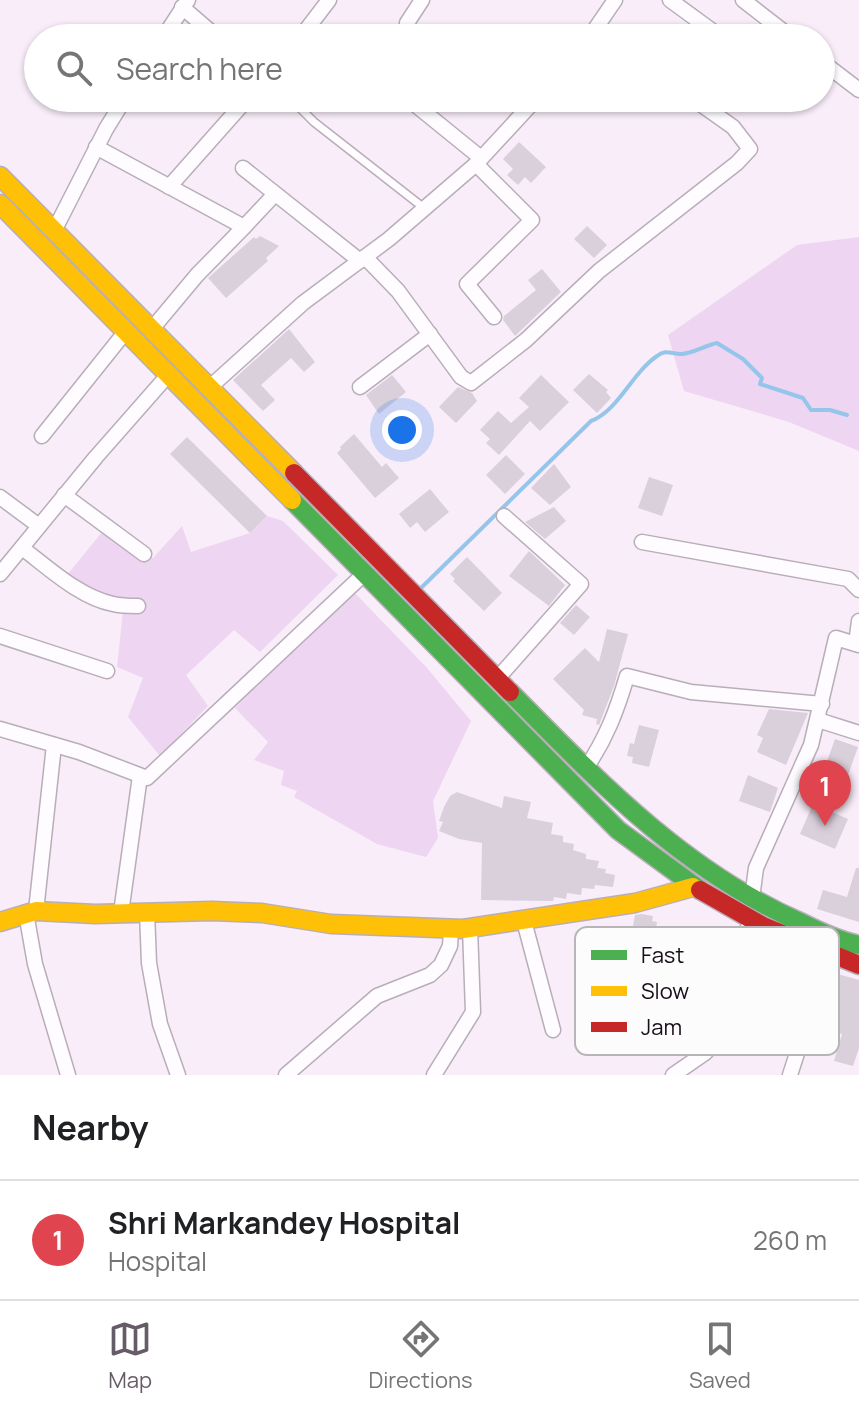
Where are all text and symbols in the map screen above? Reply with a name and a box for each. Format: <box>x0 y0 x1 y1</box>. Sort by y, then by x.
search box <box>24 24 835 112</box>
icon: search <box>52 46 96 90</box>
text: Search here <box>116 48 283 89</box>
your location <box>382 410 422 450</box>
pin: 1 <box>799 760 851 826</box>
legend <box>575 927 839 1055</box>
text: Fast <box>641 940 684 970</box>
text: Slow <box>641 976 689 1006</box>
text: Jam <box>641 1012 682 1042</box>
text: Nearby <box>32 1104 148 1150</box>
text: Shri Markandey Hospital <box>108 1202 460 1243</box>
text: 1 <box>52 1222 64 1258</box>
text: 260 m <box>753 1222 827 1258</box>
text: Hospital <box>108 1243 207 1279</box>
tab: Map <box>108 1317 152 1395</box>
tab: Directions <box>368 1317 473 1395</box>
tab: Saved <box>689 1317 751 1395</box>

